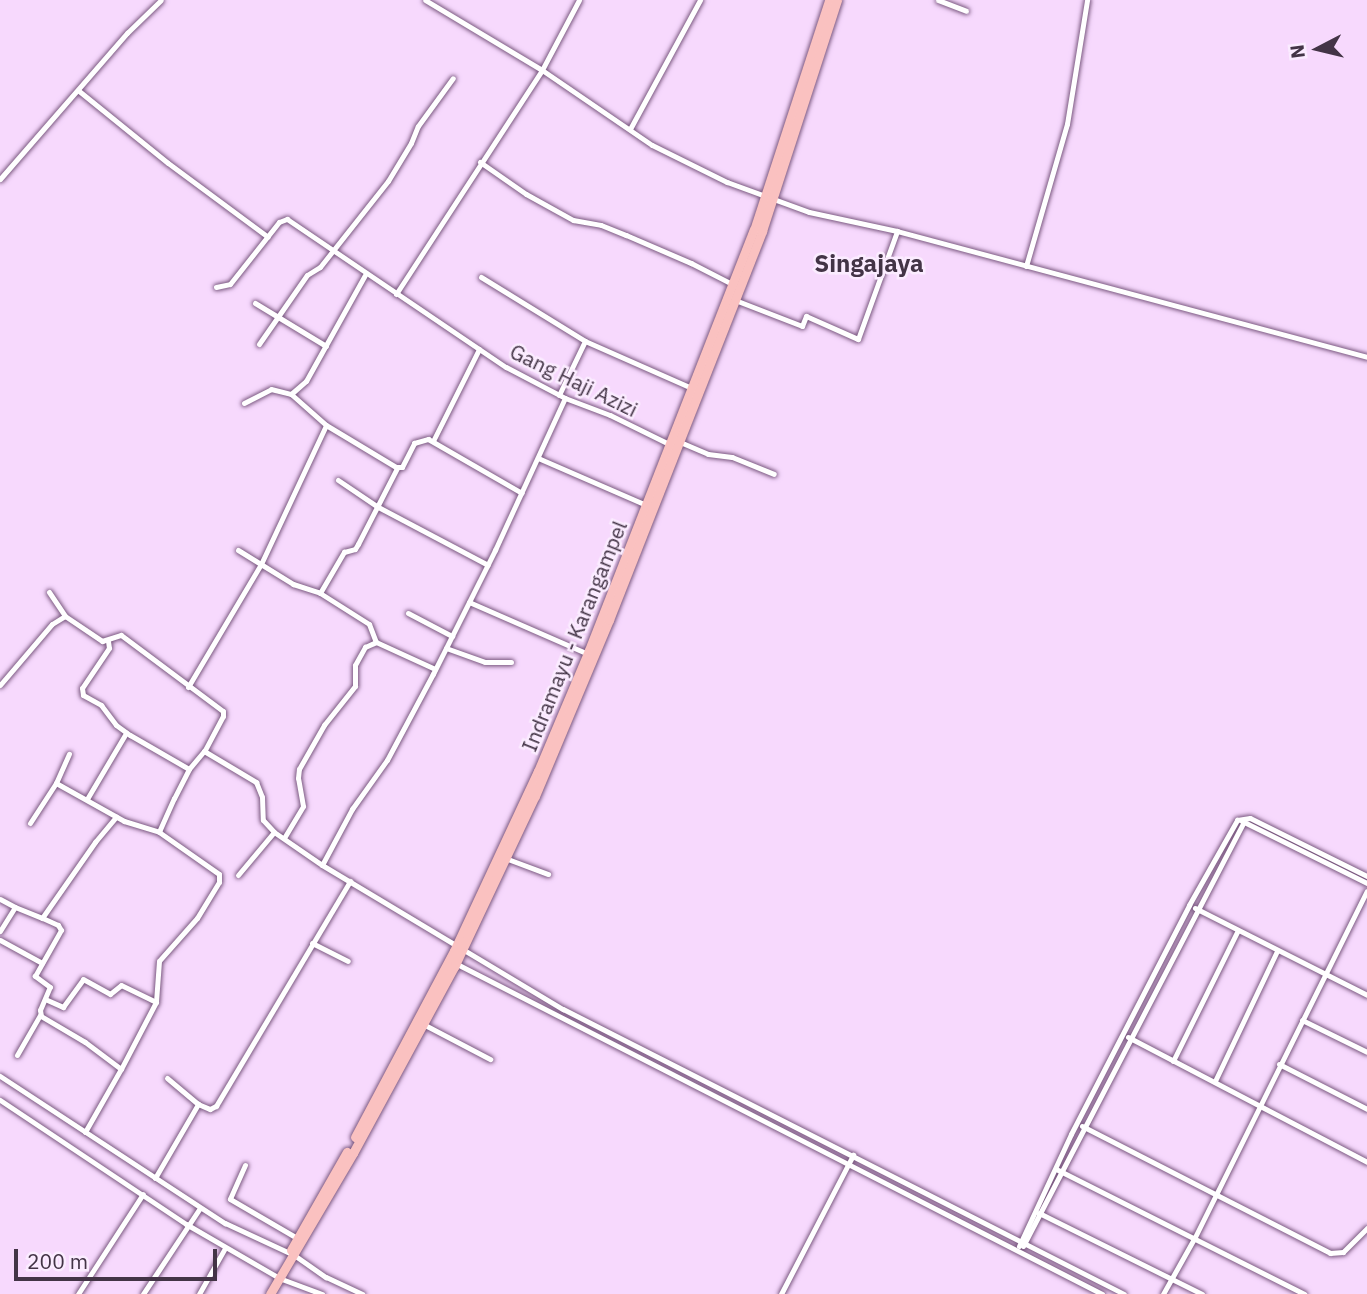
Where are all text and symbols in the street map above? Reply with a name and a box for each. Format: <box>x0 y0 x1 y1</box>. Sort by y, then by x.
north arrow <box>1283 14 1353 84</box>
text: N <box>1284 43 1310 60</box>
district label: Singajaya <box>814 250 924 278</box>
street label: Gang Haji Azizi <box>506 338 642 422</box>
street label: Indramayu - Karangampel <box>516 517 632 755</box>
scale bar <box>18 1234 220 1278</box>
text: 200 m <box>27 1247 88 1275</box>

